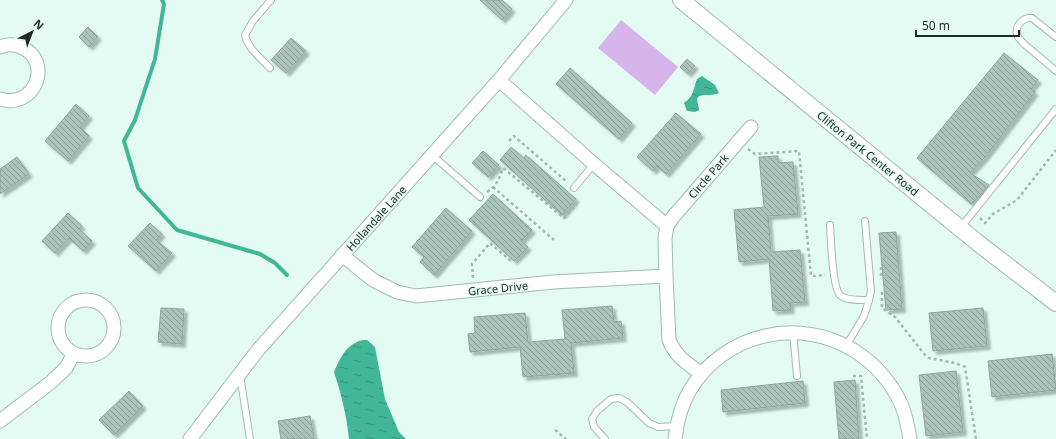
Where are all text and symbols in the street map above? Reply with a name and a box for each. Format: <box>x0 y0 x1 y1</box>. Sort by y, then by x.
north arrow <box>12 12 52 52</box>
scale bar <box>916 12 1019 38</box>
text: N <box>31 16 47 33</box>
text: 50 m <box>922 17 950 34</box>
street label: Clifton Park Center Road <box>814 107 922 199</box>
street label: Circle Park <box>684 150 732 202</box>
street label: Hollandale Lane <box>343 182 409 254</box>
street label: Grace Drive <box>467 277 529 299</box>

